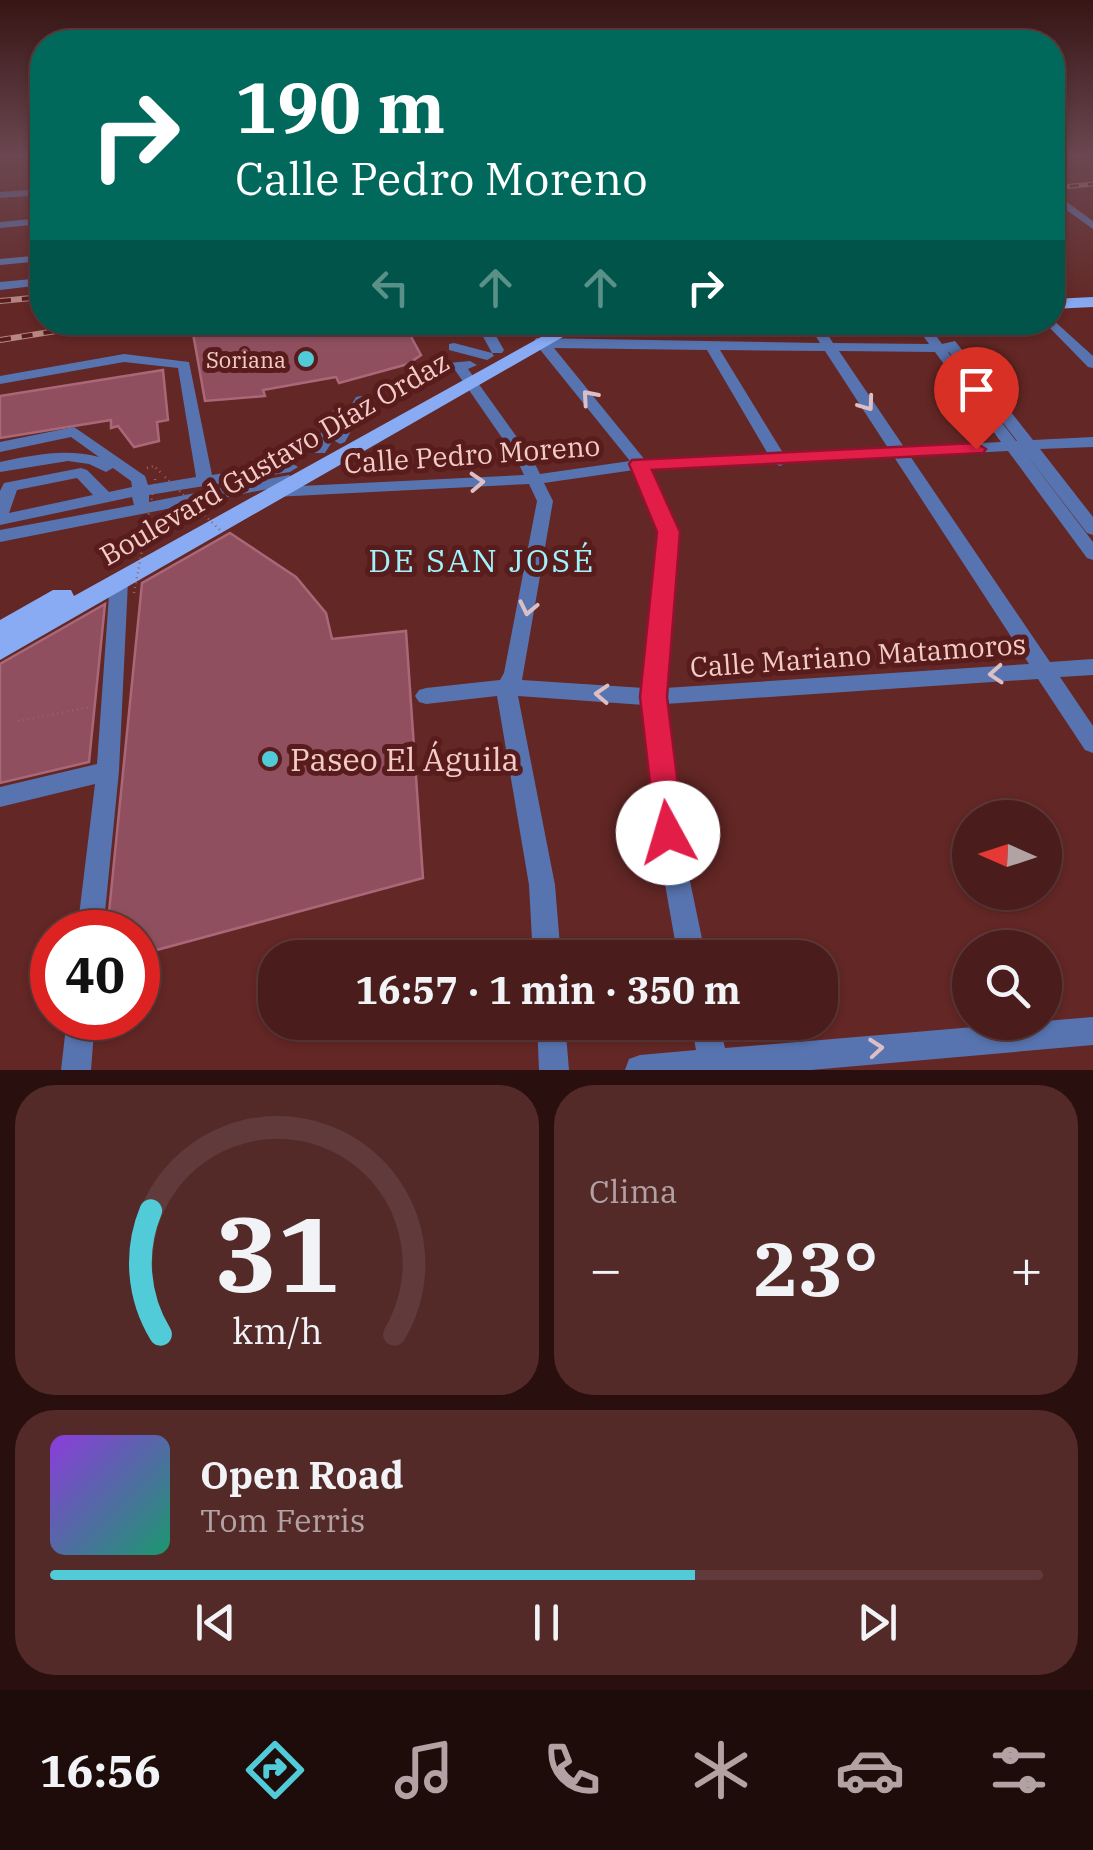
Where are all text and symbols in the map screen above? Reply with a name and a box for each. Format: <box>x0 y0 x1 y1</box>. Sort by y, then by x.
text: 190 m <box>235 61 445 152</box>
icon: right <box>70 70 200 200</box>
text: Calle Pedro Moreno <box>235 149 648 207</box>
icon: left <box>363 260 418 315</box>
icon: ahead <box>468 260 523 315</box>
icon: ahead <box>573 260 628 315</box>
icon: right <box>678 260 733 315</box>
street label: Boulevard Gustavo Díaz Ordaz <box>93 343 455 573</box>
place label: Soriana <box>206 345 286 374</box>
pin <box>934 347 1019 450</box>
marker: Soriana <box>295 348 317 370</box>
icon: arrive <box>949 362 1004 417</box>
one-way arrow <box>583 390 601 409</box>
one-way arrow <box>855 392 873 411</box>
street label: Calle Pedro Moreno <box>343 427 601 481</box>
one-way arrow <box>469 472 485 493</box>
district label: DE SAN JOSÉ <box>368 539 596 581</box>
one-way arrow <box>518 599 539 616</box>
street label: Calle Mariano Matamoros <box>689 625 1027 685</box>
one-way arrow <box>987 662 1003 684</box>
one-way arrow <box>593 684 609 705</box>
place label: Paseo El Águila <box>290 738 519 780</box>
marker: Paseo El Águila <box>259 748 281 770</box>
position arrow <box>616 781 720 885</box>
north arrow <box>952 800 1062 910</box>
map controls <box>952 800 1062 1040</box>
speed limit sign: 40 <box>30 910 160 1040</box>
button: search <box>952 930 1062 1040</box>
text: 16:57 · 1 min · 350 m <box>355 965 741 1014</box>
one-way arrow <box>869 1038 885 1060</box>
text: Clima <box>589 1170 677 1212</box>
text: 31 <box>215 1185 339 1321</box>
text: 23° <box>753 1219 879 1317</box>
text: − <box>589 1233 622 1304</box>
text: + <box>1010 1233 1043 1304</box>
text: km/h <box>232 1307 322 1354</box>
text: Open Road <box>200 1450 404 1499</box>
text: Tom Ferris <box>200 1499 365 1541</box>
icon: previous <box>188 1595 243 1650</box>
icon: pause <box>519 1595 574 1650</box>
icon: next <box>850 1595 905 1650</box>
icon: directions <box>240 1735 310 1805</box>
icon: music <box>389 1735 459 1805</box>
icon: phone <box>537 1735 607 1805</box>
icon: climate <box>686 1735 756 1805</box>
icon: car <box>835 1735 905 1805</box>
icon: filters <box>984 1735 1054 1805</box>
text: 16:56 <box>39 1741 161 1799</box>

